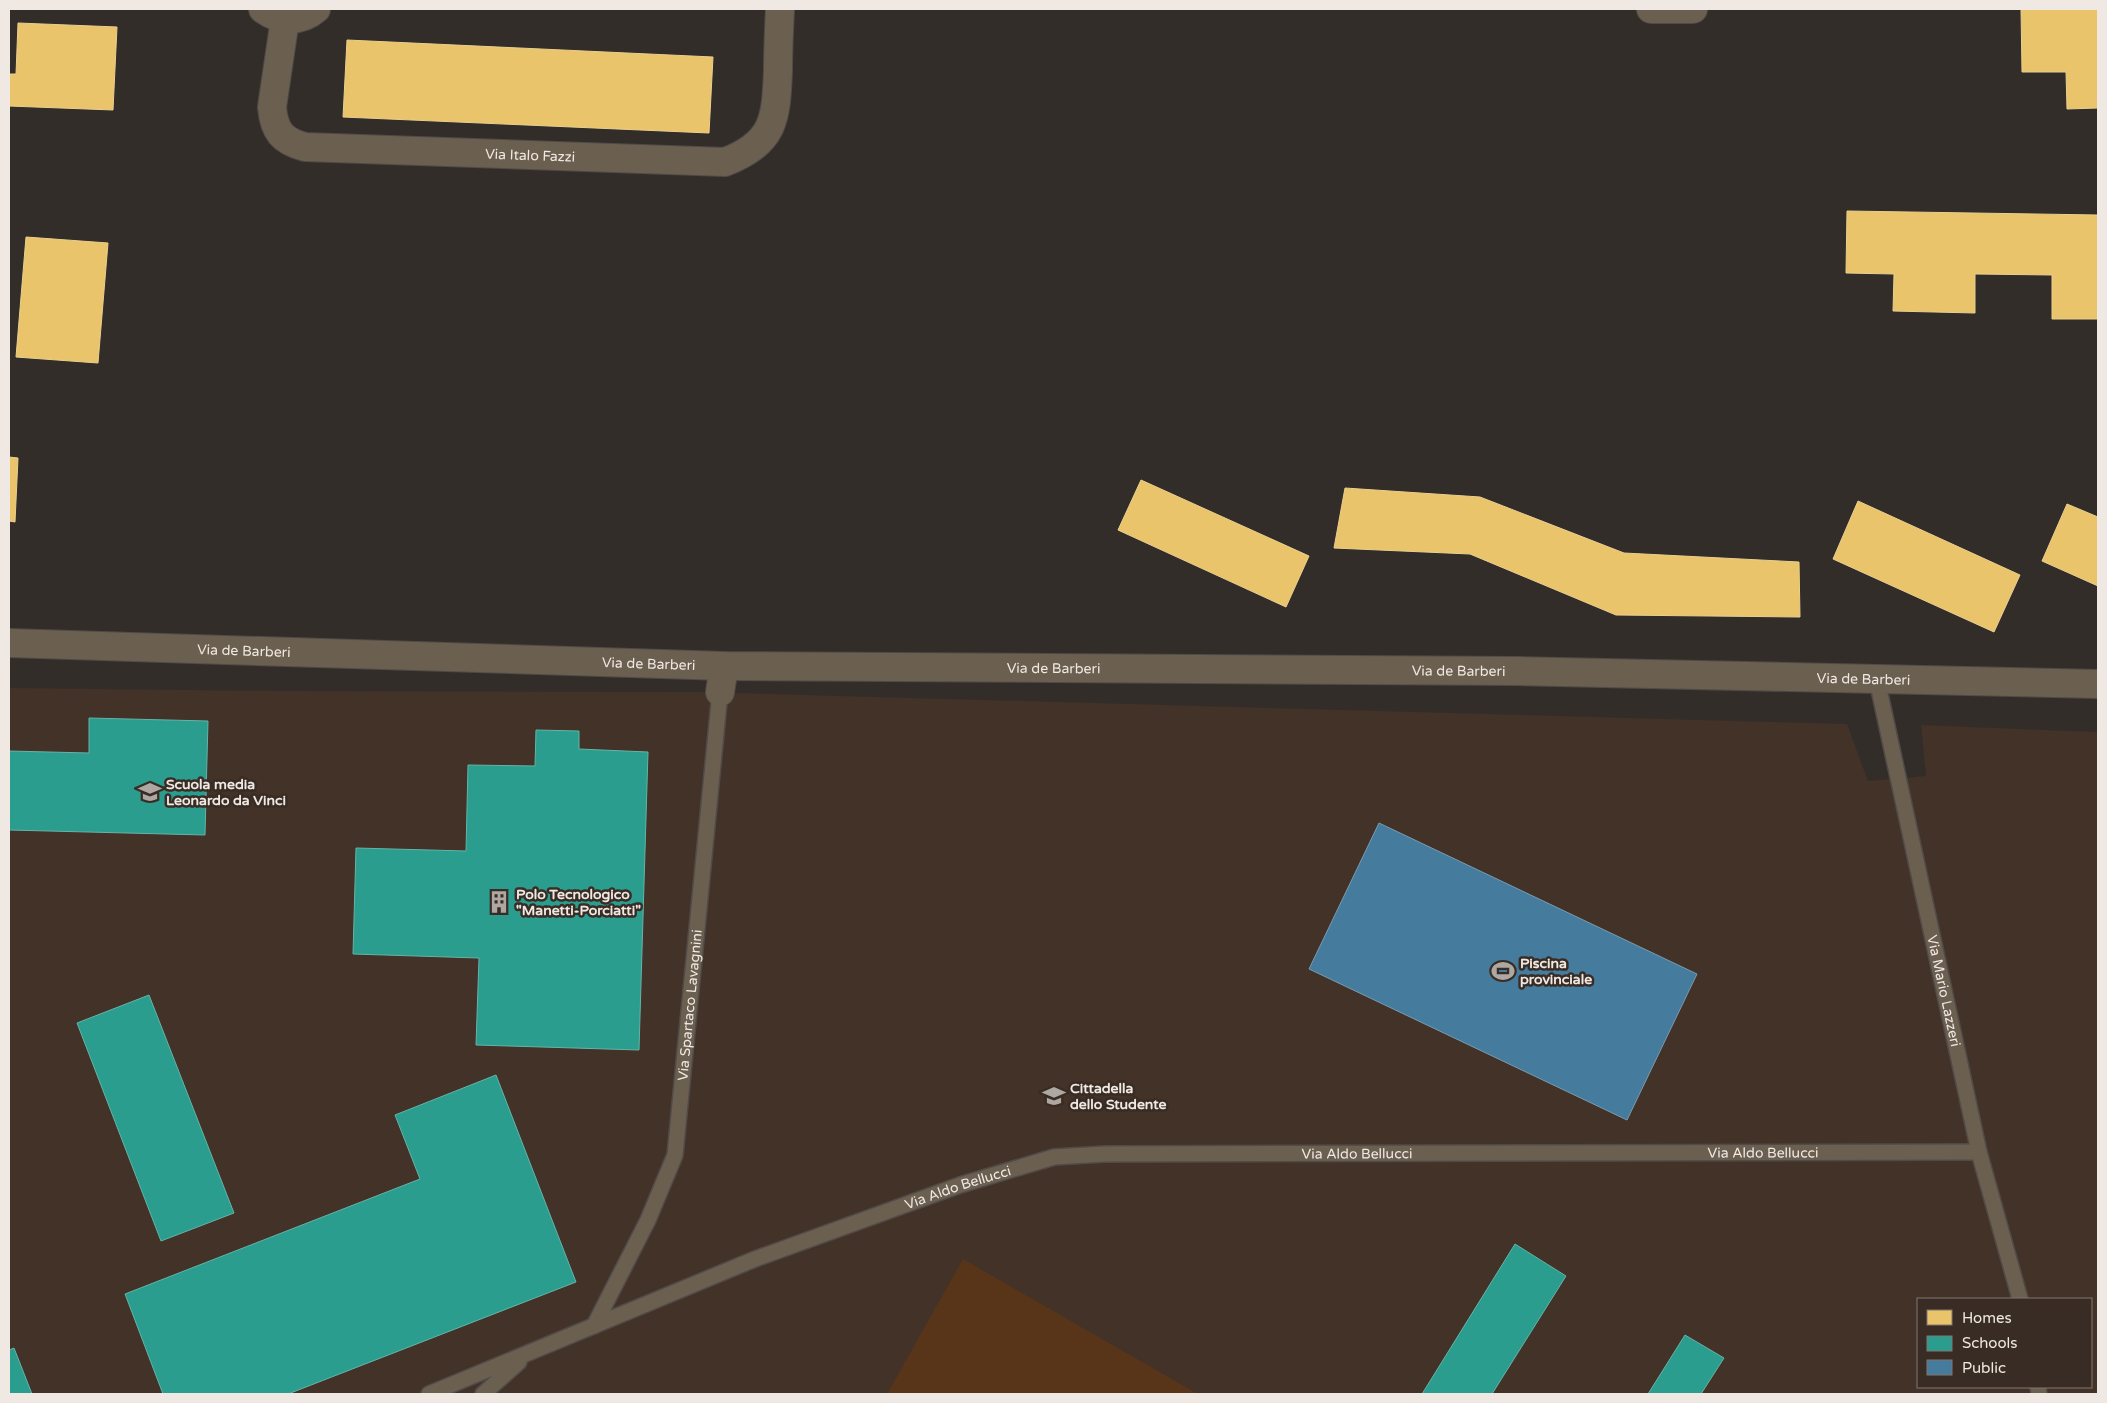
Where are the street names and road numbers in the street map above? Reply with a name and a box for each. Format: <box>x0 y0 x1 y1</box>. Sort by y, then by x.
street label: Via Italo Fazzi <box>485 145 576 165</box>
street label: Via de Barberi <box>197 641 291 661</box>
street label: Via de Barberi <box>602 654 696 674</box>
street label: Via de Barberi <box>1007 659 1100 677</box>
street label: Via de Barberi <box>1412 662 1505 679</box>
street label: Via de Barberi <box>1817 669 1911 688</box>
street label: Via Spartaco Lavagnini <box>674 929 705 1081</box>
street label: Via Mario Lazzeri <box>1924 933 1964 1048</box>
street label: Via Aldo Bellucci <box>1708 1144 1819 1161</box>
street label: Via Aldo Bellucci <box>1302 1145 1413 1162</box>
street label: Via Aldo Bellucci <box>902 1162 1013 1213</box>

